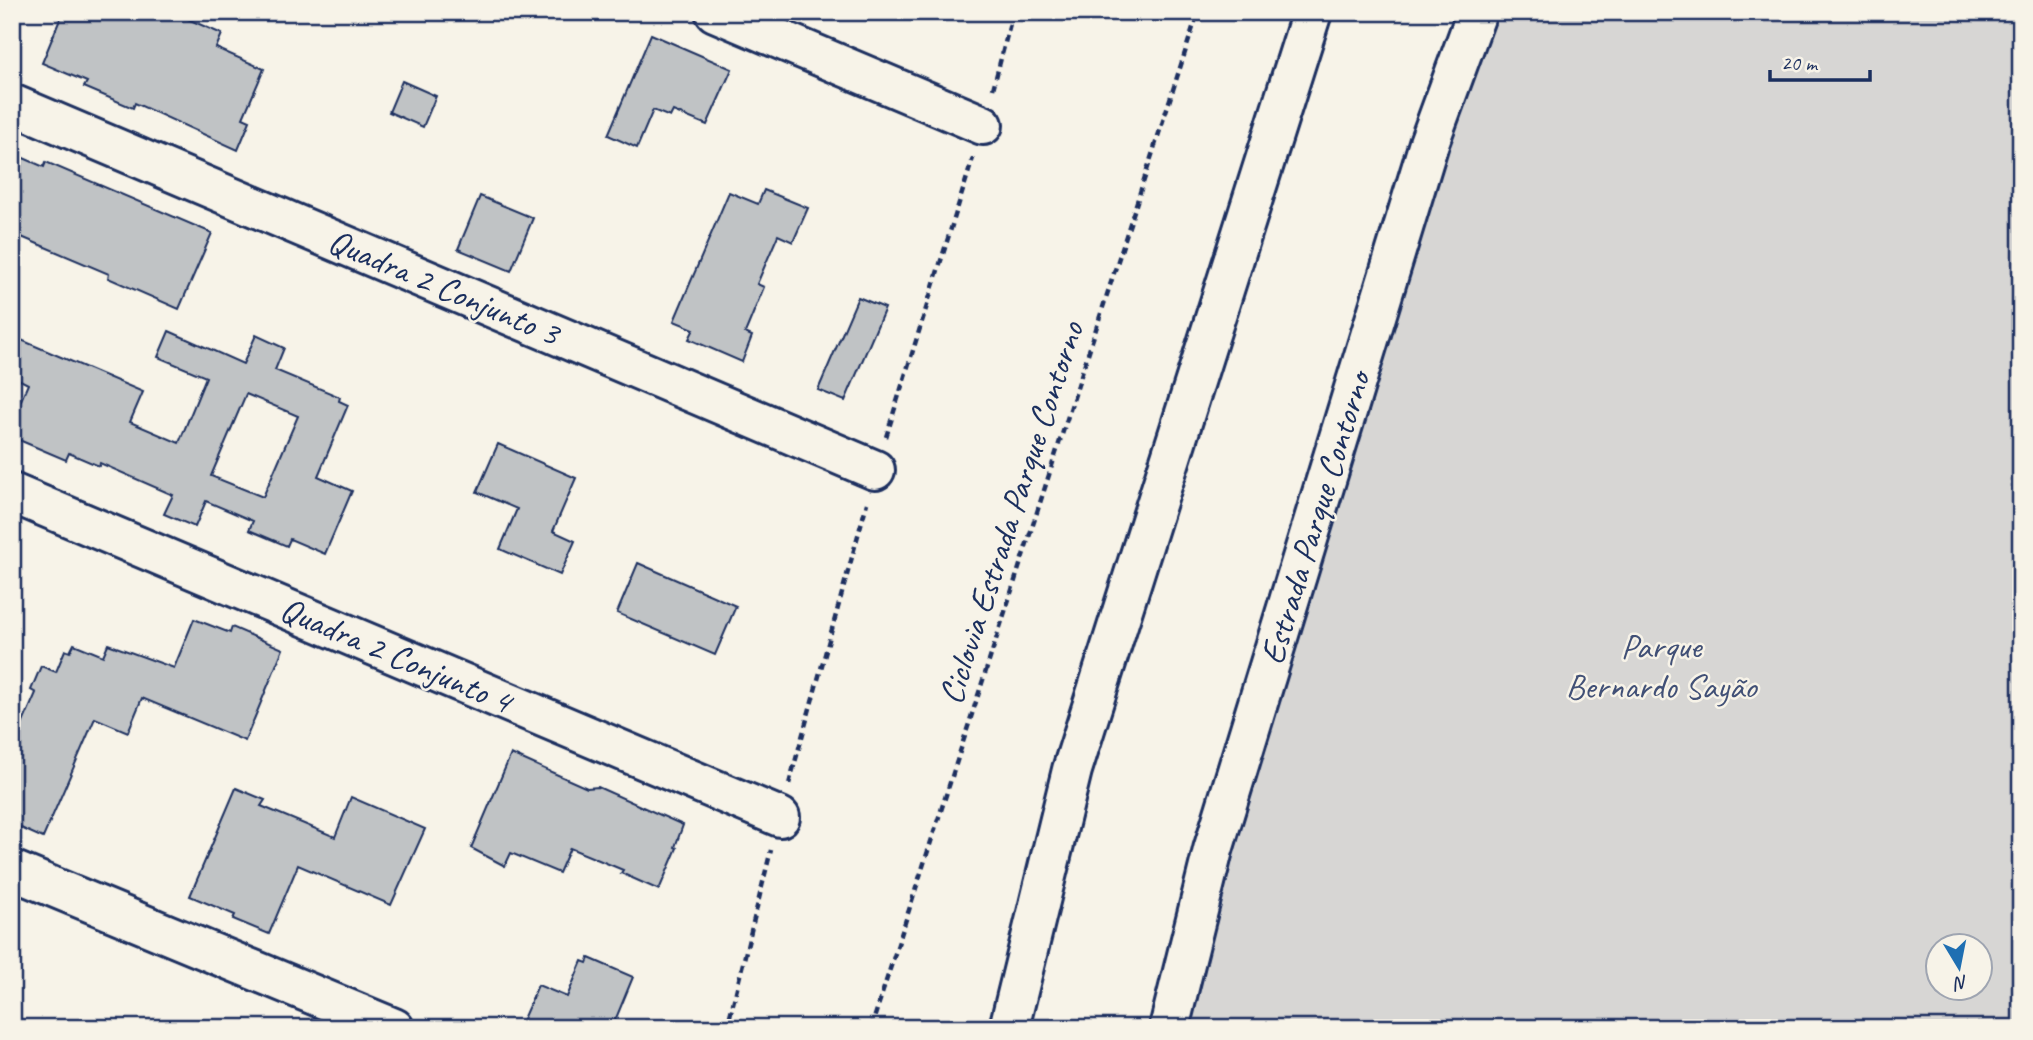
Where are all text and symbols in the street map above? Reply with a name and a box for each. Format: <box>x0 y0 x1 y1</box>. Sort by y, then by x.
scale bar <box>1770 38 1870 82</box>
text: 20 m <box>1781 50 1819 76</box>
street label: Quadra 2 Conjunto 3 <box>322 218 568 357</box>
street label: Ciclovia Estrada Parque Contorno <box>928 315 1095 710</box>
street label: Estrada Parque Contorno <box>1249 363 1382 670</box>
street label: Quadra 2 Conjunto 4 <box>274 586 521 725</box>
park label: Parque Bernardo Sayão <box>1566 624 1758 709</box>
north arrow <box>1924 932 1994 1002</box>
text: N <box>1951 970 1970 996</box>

